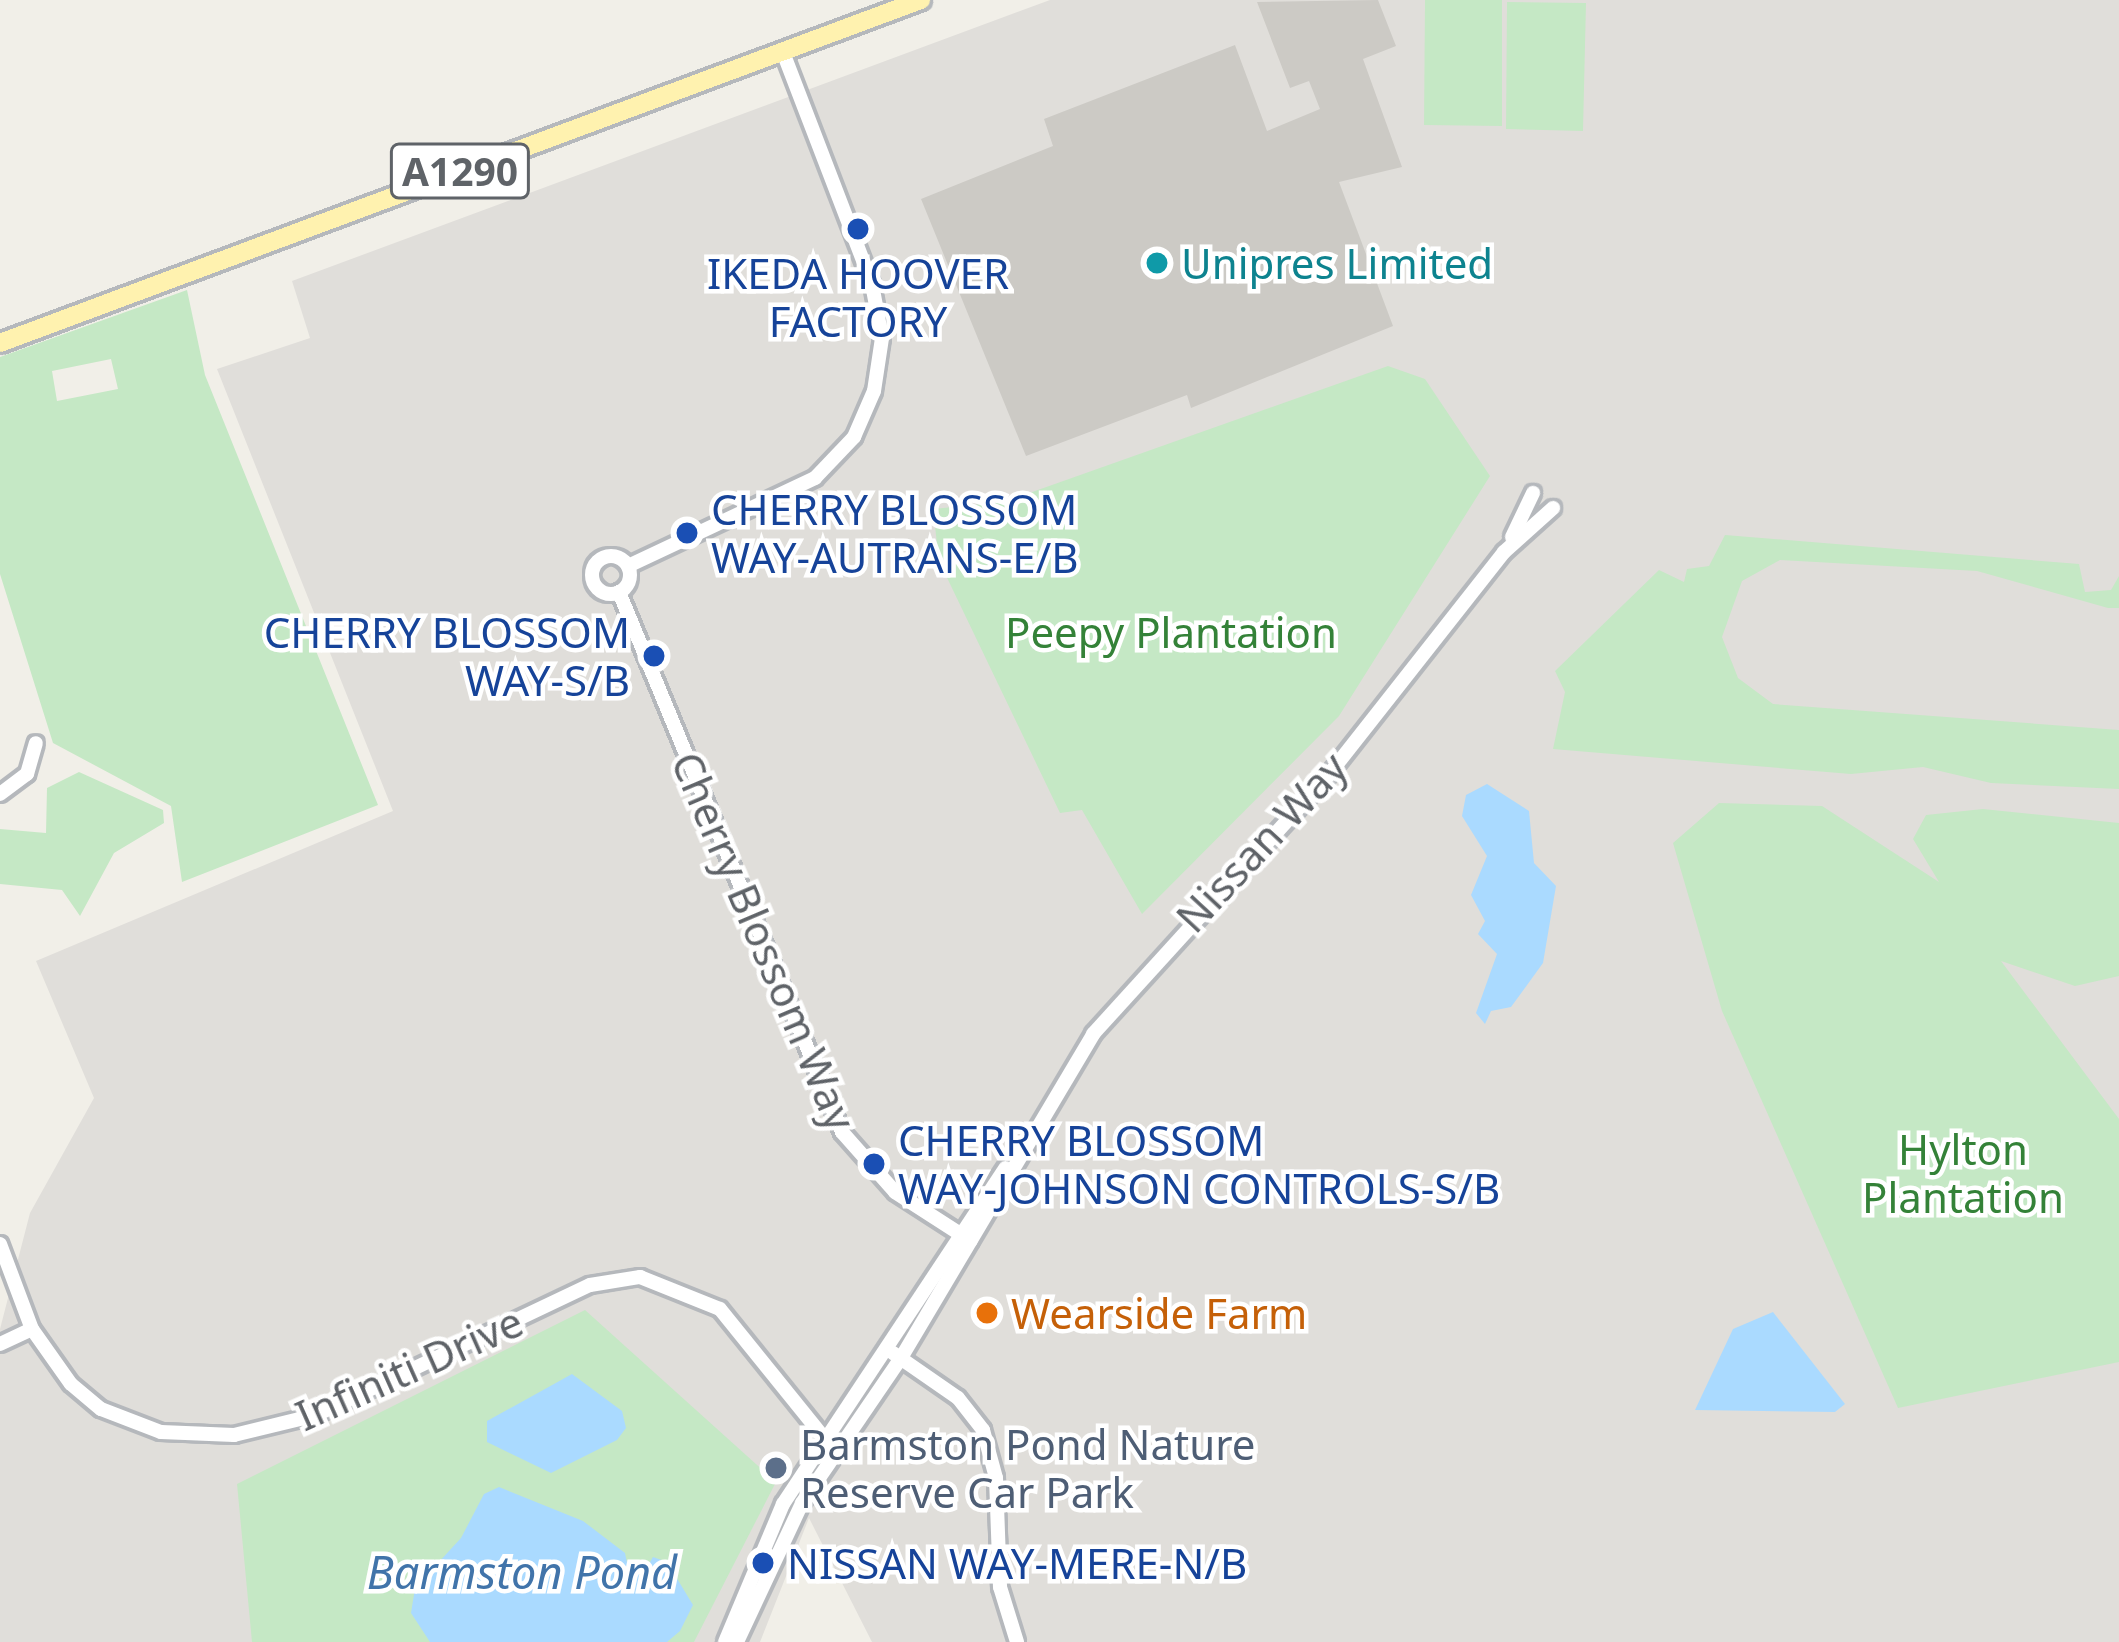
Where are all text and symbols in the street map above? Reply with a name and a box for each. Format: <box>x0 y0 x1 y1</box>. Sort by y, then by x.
road number: A1290 <box>388 138 532 204</box>
marker: IKEDA HOOVER FACTORY <box>845 216 871 242</box>
place label: Unipres Limited <box>1181 238 1493 288</box>
place label: IKEDA HOOVER FACTORY <box>707 248 1009 346</box>
marker: Unipres Limited <box>1144 250 1170 276</box>
place label: CHERRY BLOSSOM WAY-AUTRANS-E/B <box>711 484 1079 582</box>
marker: CHERRY BLOSSOM WAY-AUTRANS-E/B <box>674 520 700 546</box>
place label: CHERRY BLOSSOM WAY-S/B <box>264 607 630 706</box>
park label: Peepy Plantation <box>1005 607 1337 657</box>
marker: CHERRY BLOSSOM WAY-S/B <box>641 643 667 669</box>
street label: Nissan Way <box>1165 742 1357 942</box>
street label: Cherry Blossom Way <box>662 744 866 1138</box>
place label: CHERRY BLOSSOM WAY-JOHNSON CONTROLS-S/B <box>898 1115 1500 1214</box>
park label: Hylton Plantation <box>1862 1124 2064 1222</box>
marker: CHERRY BLOSSOM WAY-JOHNSON CONTROLS-S/B <box>861 1151 887 1177</box>
place label: Wearside Farm <box>1011 1288 1307 1338</box>
street label: Infiniti Drive <box>288 1296 530 1440</box>
marker: Wearside Farm <box>974 1300 1000 1326</box>
place label: Barmston Pond Nature Reserve Car Park <box>800 1419 1255 1518</box>
marker: Barmston Pond Nature Reserve Car Park <box>763 1455 789 1481</box>
place label: NISSAN WAY-MERE-N/B <box>787 1538 1247 1588</box>
water label: Barmston Pond <box>367 1545 677 1599</box>
marker: NISSAN WAY-MERE-N/B <box>750 1550 776 1576</box>

